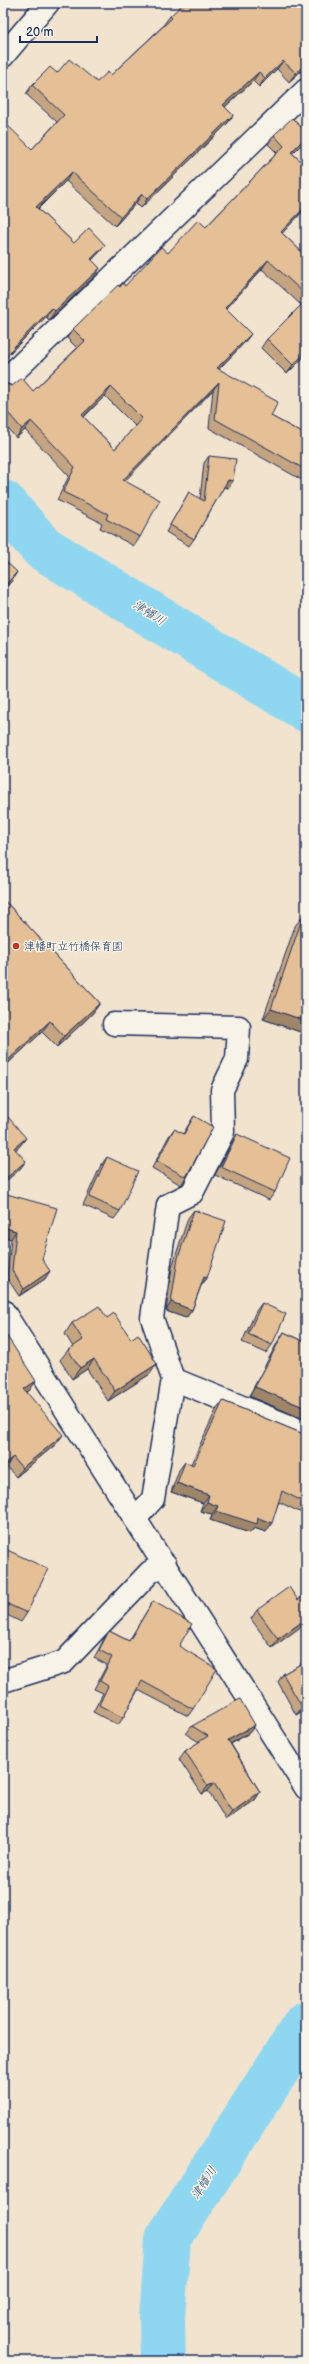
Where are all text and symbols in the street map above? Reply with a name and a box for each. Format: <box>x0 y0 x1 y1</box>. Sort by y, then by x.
scale bar <box>20 18 97 44</box>
text: 20 m <box>26 25 53 40</box>
water label: 津幡川 <box>130 597 168 629</box>
place label: 津幡町立竹橋保育園 <box>24 940 123 953</box>
marker: 津幡町立竹橋保育園 <box>11 941 21 951</box>
water label: 津幡川 <box>188 2164 220 2202</box>

